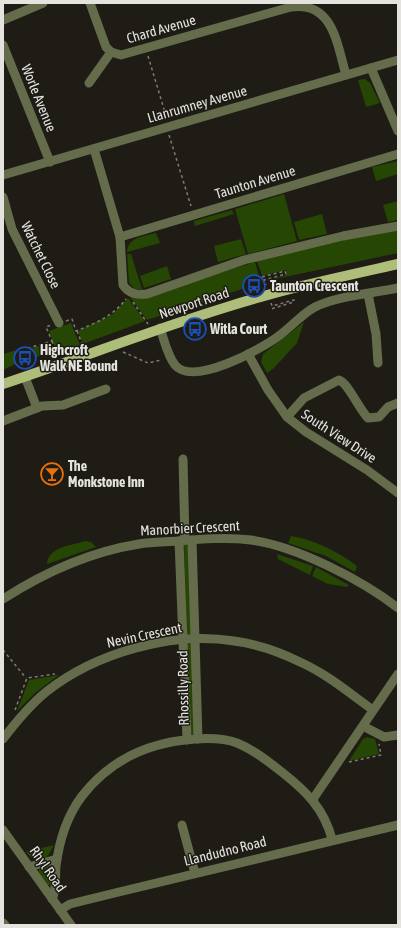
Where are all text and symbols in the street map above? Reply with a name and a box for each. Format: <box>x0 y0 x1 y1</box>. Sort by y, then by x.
street label: Chard Avenue <box>125 12 197 46</box>
street label: Worle Avenue <box>18 62 60 134</box>
street label: Llanrumney Avenue <box>145 82 249 126</box>
street label: Taunton Avenue <box>213 162 297 202</box>
street label: Watchet Close <box>18 219 64 291</box>
bus stop icon: Taunton Crescent <box>241 273 267 299</box>
place label: Taunton Crescent <box>270 278 359 294</box>
street label: Newport Road <box>157 284 231 322</box>
bus stop icon: Witla Court <box>182 316 208 342</box>
place label: Witla Court <box>209 321 267 337</box>
place label: Highcroft Walk NE Bound <box>39 342 118 374</box>
bus stop icon: Highcroft Walk NE Bound <box>12 345 38 371</box>
street label: South View Drive <box>299 406 379 466</box>
place label: The Monkstone Inn <box>68 458 145 490</box>
bar icon: The Monkstone Inn <box>39 461 65 487</box>
street label: Manorbier Crescent <box>140 517 240 539</box>
street label: Nevin Crescent <box>105 619 183 651</box>
street label: Rhossilly Road <box>174 650 192 726</box>
street label: Llandudno Road <box>182 833 268 869</box>
street label: Rhyl Road <box>27 843 69 895</box>

